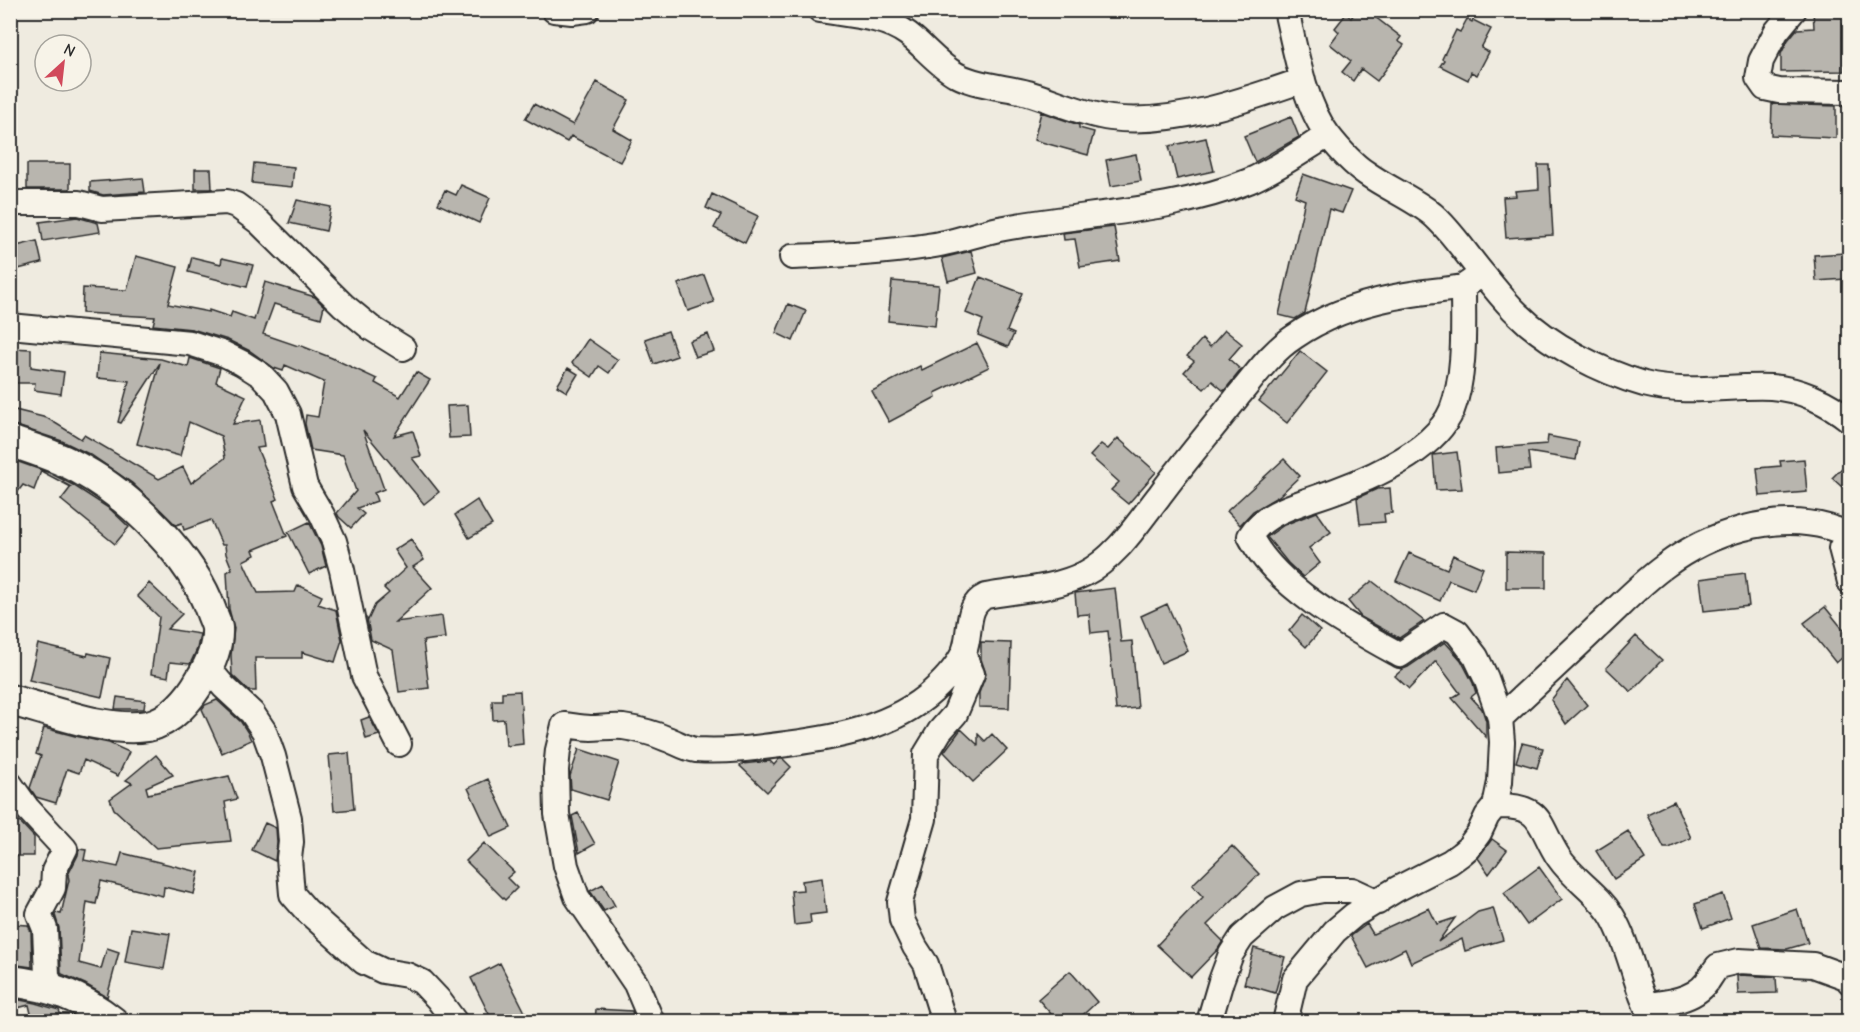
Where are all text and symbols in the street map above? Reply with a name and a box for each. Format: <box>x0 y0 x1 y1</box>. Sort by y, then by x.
north arrow <box>33 33 93 93</box>
text: N <box>61 40 78 61</box>

